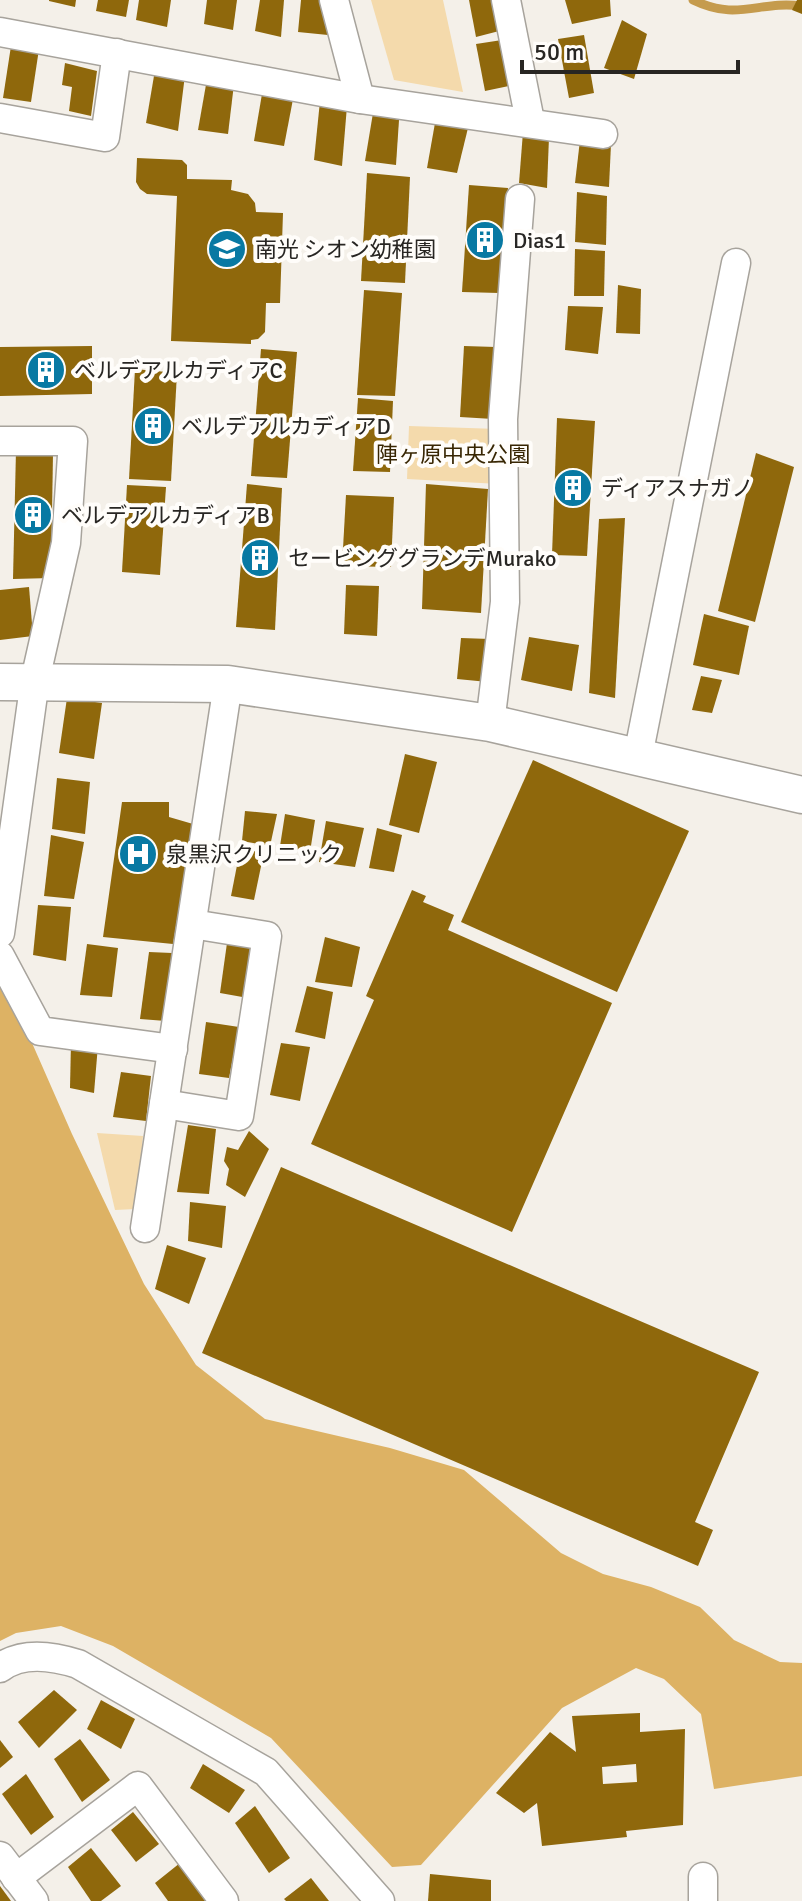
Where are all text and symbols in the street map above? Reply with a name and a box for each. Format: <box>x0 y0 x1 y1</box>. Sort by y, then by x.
scale bar <box>522 24 738 74</box>
text: 50 m <box>534 37 584 67</box>
building icon: Dias1 <box>464 219 506 261</box>
place label: Dias1 <box>513 227 566 254</box>
school or university icon: 南光 シオン幼稚園 <box>206 228 248 270</box>
place label: 南光 シオン幼稚園 <box>255 236 436 263</box>
building icon: ベルデアルカディアC <box>25 349 67 391</box>
place label: ベルデアルカディアC <box>74 357 283 384</box>
building icon: ベルデアルカディアD <box>132 405 174 447</box>
place label: ベルデアルカディアD <box>181 413 391 440</box>
park label: 陣ヶ原中央公園 <box>376 441 530 468</box>
building icon: ディアスナガノ <box>552 467 594 509</box>
place label: ディアスナガノ <box>601 475 753 502</box>
building icon: ベルデアルカディアB <box>12 494 54 536</box>
place label: ベルデアルカディアB <box>61 502 270 529</box>
building icon: セービンググランデMurako <box>239 537 281 579</box>
place label: セービンググランデMurako <box>288 545 557 572</box>
hospital icon: 泉黒沢クリニック <box>117 833 159 875</box>
place label: 泉黒沢クリニック <box>166 841 342 868</box>

